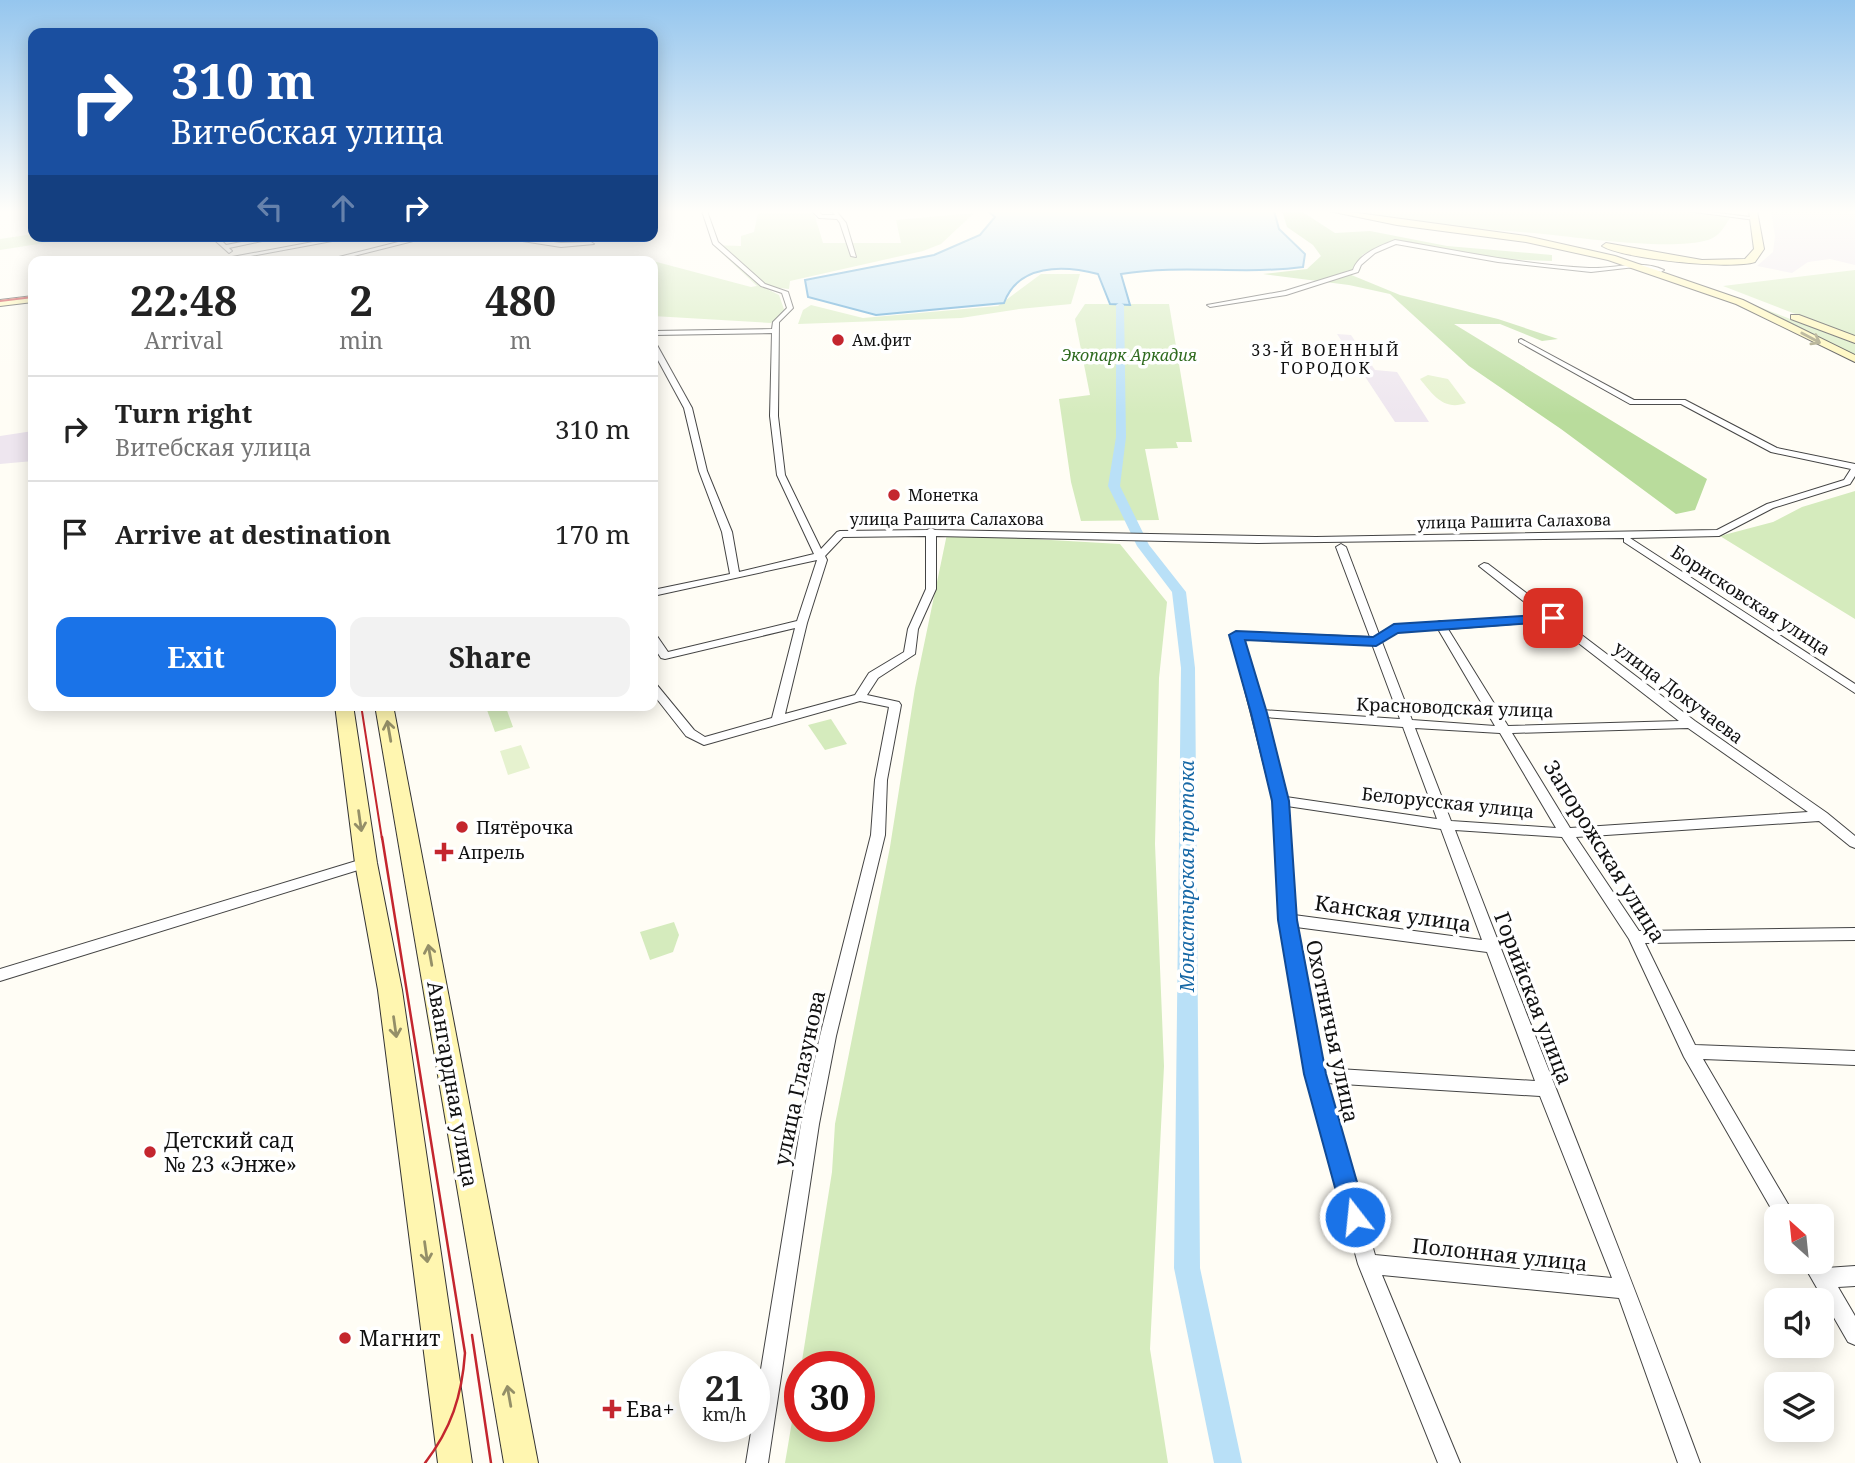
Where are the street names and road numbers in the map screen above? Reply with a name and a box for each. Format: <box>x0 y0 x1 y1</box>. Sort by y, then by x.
street label: улица Рашита Салахова <box>850 508 1044 530</box>
street label: улица Рашита Салахова <box>1417 508 1611 534</box>
street label: Борисковская улица <box>1667 539 1835 661</box>
street label: улица Докучаева <box>1609 635 1749 749</box>
street label: Красноводская улица <box>1356 692 1554 722</box>
street label: Запорожская улица <box>1538 755 1672 947</box>
street label: Белорусская улица <box>1361 781 1535 823</box>
street label: Канская улица <box>1313 888 1473 938</box>
street label: Горийская улица <box>1488 908 1580 1088</box>
street label: Охотничья улица <box>1300 937 1366 1125</box>
street label: Авангардная улица <box>421 979 485 1189</box>
street label: улица Глазунова <box>767 988 831 1168</box>
street label: Полонная улица <box>1411 1231 1589 1277</box>

